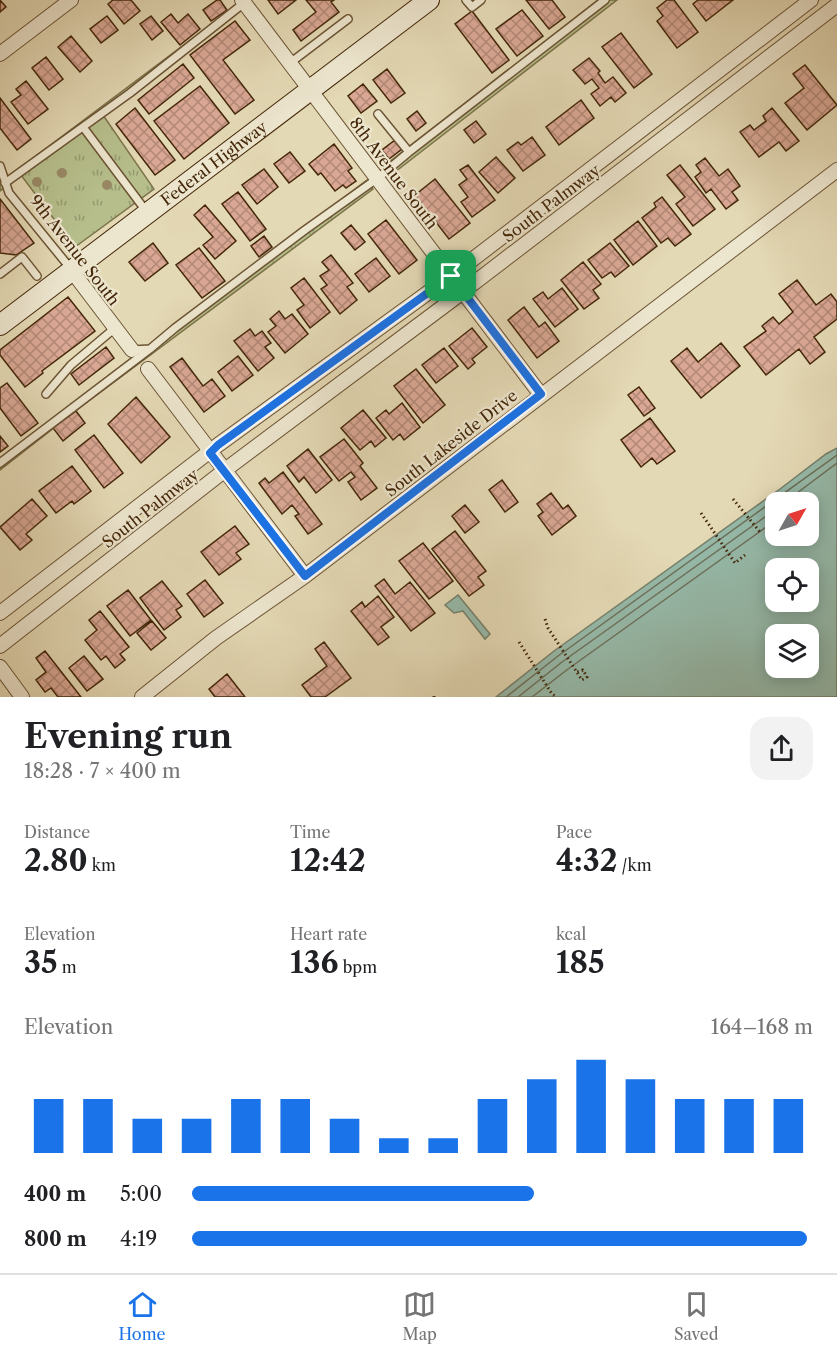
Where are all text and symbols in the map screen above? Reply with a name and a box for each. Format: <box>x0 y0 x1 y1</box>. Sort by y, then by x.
street label: 8th Avenue South <box>345 113 443 233</box>
street label: Federal Highway <box>157 116 272 210</box>
street label: South Palmway <box>498 159 605 246</box>
street label: 9th Avenue South <box>26 191 124 309</box>
pin <box>425 250 476 301</box>
icon: arrive <box>434 259 467 292</box>
street label: South Lakeside Drive <box>381 385 521 501</box>
street label: South Palmway <box>98 463 203 552</box>
north arrow <box>765 492 819 546</box>
map controls <box>765 492 819 678</box>
button: locate <box>765 558 819 612</box>
button: layers <box>765 624 819 678</box>
text: Evening run <box>24 716 232 757</box>
button: share <box>750 717 813 780</box>
text: 18:28 · 7 × 400 m <box>24 759 181 783</box>
text: Distance <box>24 822 90 842</box>
text: Time <box>290 822 330 842</box>
text: Pace <box>556 822 592 842</box>
text: 2.80 <box>24 842 88 879</box>
text: 12:42 <box>290 842 366 879</box>
text: 4:32 <box>556 842 617 879</box>
text: km <box>88 855 116 875</box>
text: /km <box>617 855 652 875</box>
text: Elevation <box>24 924 95 944</box>
text: Heart rate <box>290 924 367 944</box>
text: kcal <box>556 924 586 944</box>
text: 35 <box>24 944 58 981</box>
text: 136 <box>290 944 338 981</box>
text: 185 <box>556 944 605 981</box>
text: m <box>58 957 77 977</box>
text: bpm <box>338 957 377 977</box>
text: Elevation <box>24 1015 113 1039</box>
text: 164–168 m <box>711 1015 813 1039</box>
text: 400 m <box>24 1182 86 1206</box>
text: 5:00 <box>120 1182 162 1206</box>
text: 800 m <box>24 1227 87 1251</box>
text: 4:19 <box>120 1227 157 1251</box>
tab: Home <box>119 1288 166 1344</box>
tab: Map <box>403 1288 437 1344</box>
tab: Saved <box>674 1288 718 1344</box>

